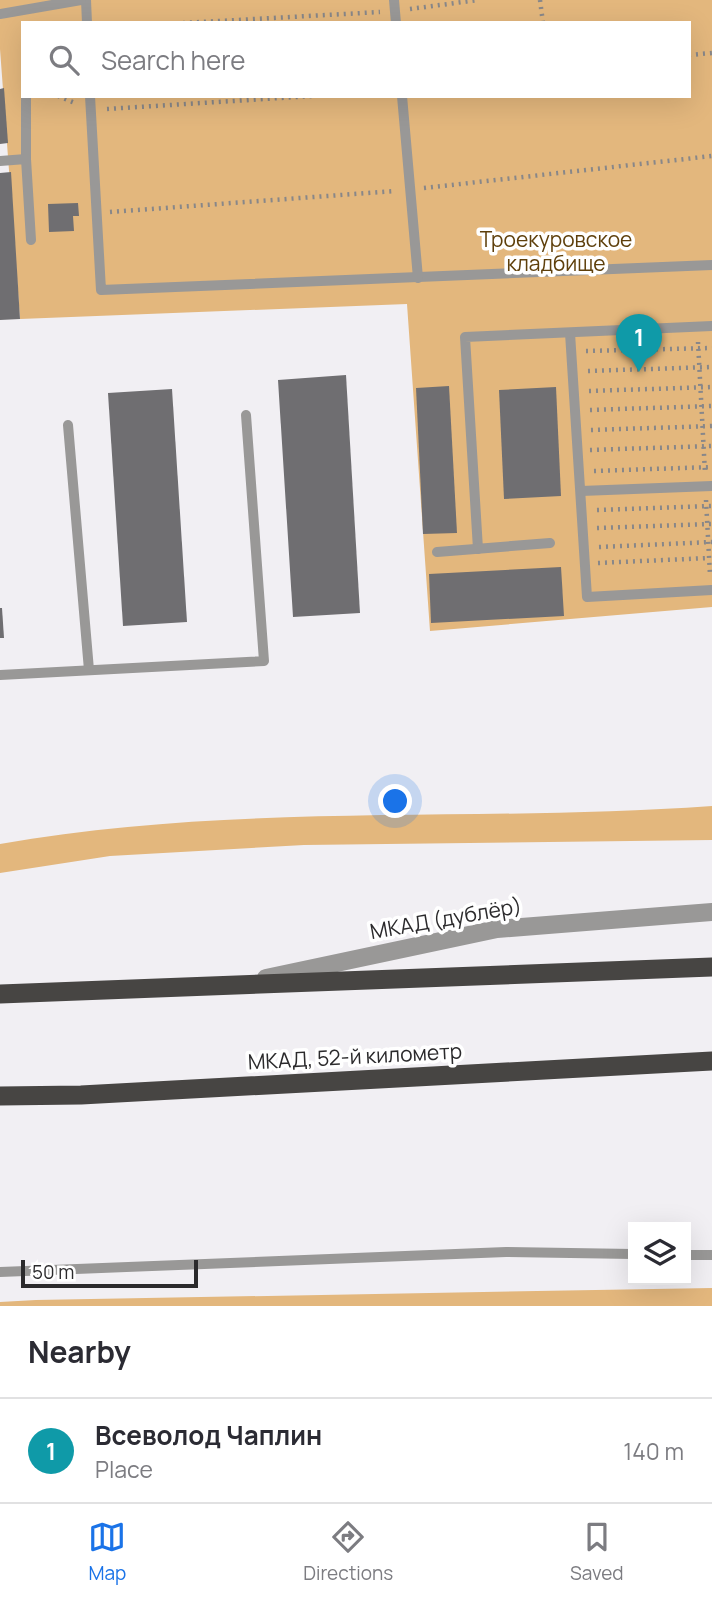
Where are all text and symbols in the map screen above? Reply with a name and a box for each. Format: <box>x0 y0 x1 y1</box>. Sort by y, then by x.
search box <box>21 21 691 98</box>
icon: search <box>45 41 83 79</box>
text: Search here <box>101 42 246 78</box>
park label: Троекуровское кладбище <box>480 225 632 277</box>
pin: 1 <box>616 314 662 372</box>
your location <box>378 784 412 818</box>
street label: МКАД (дублёр) <box>368 891 524 945</box>
street label: МКАД, 52-й километр <box>247 1036 463 1076</box>
map controls <box>628 1222 691 1285</box>
button: layers <box>628 1222 691 1285</box>
scale bar <box>21 1257 198 1289</box>
text: 50 m <box>32 1259 74 1285</box>
text: Nearby <box>28 1331 131 1372</box>
text: Всеволод Чаплин <box>95 1417 322 1453</box>
text: 1 <box>46 1435 56 1467</box>
text: 140 m <box>623 1435 684 1467</box>
text: Place <box>95 1453 153 1485</box>
tab: Map <box>88 1518 126 1586</box>
tab: Directions <box>303 1518 393 1586</box>
tab: Saved <box>570 1518 624 1586</box>

